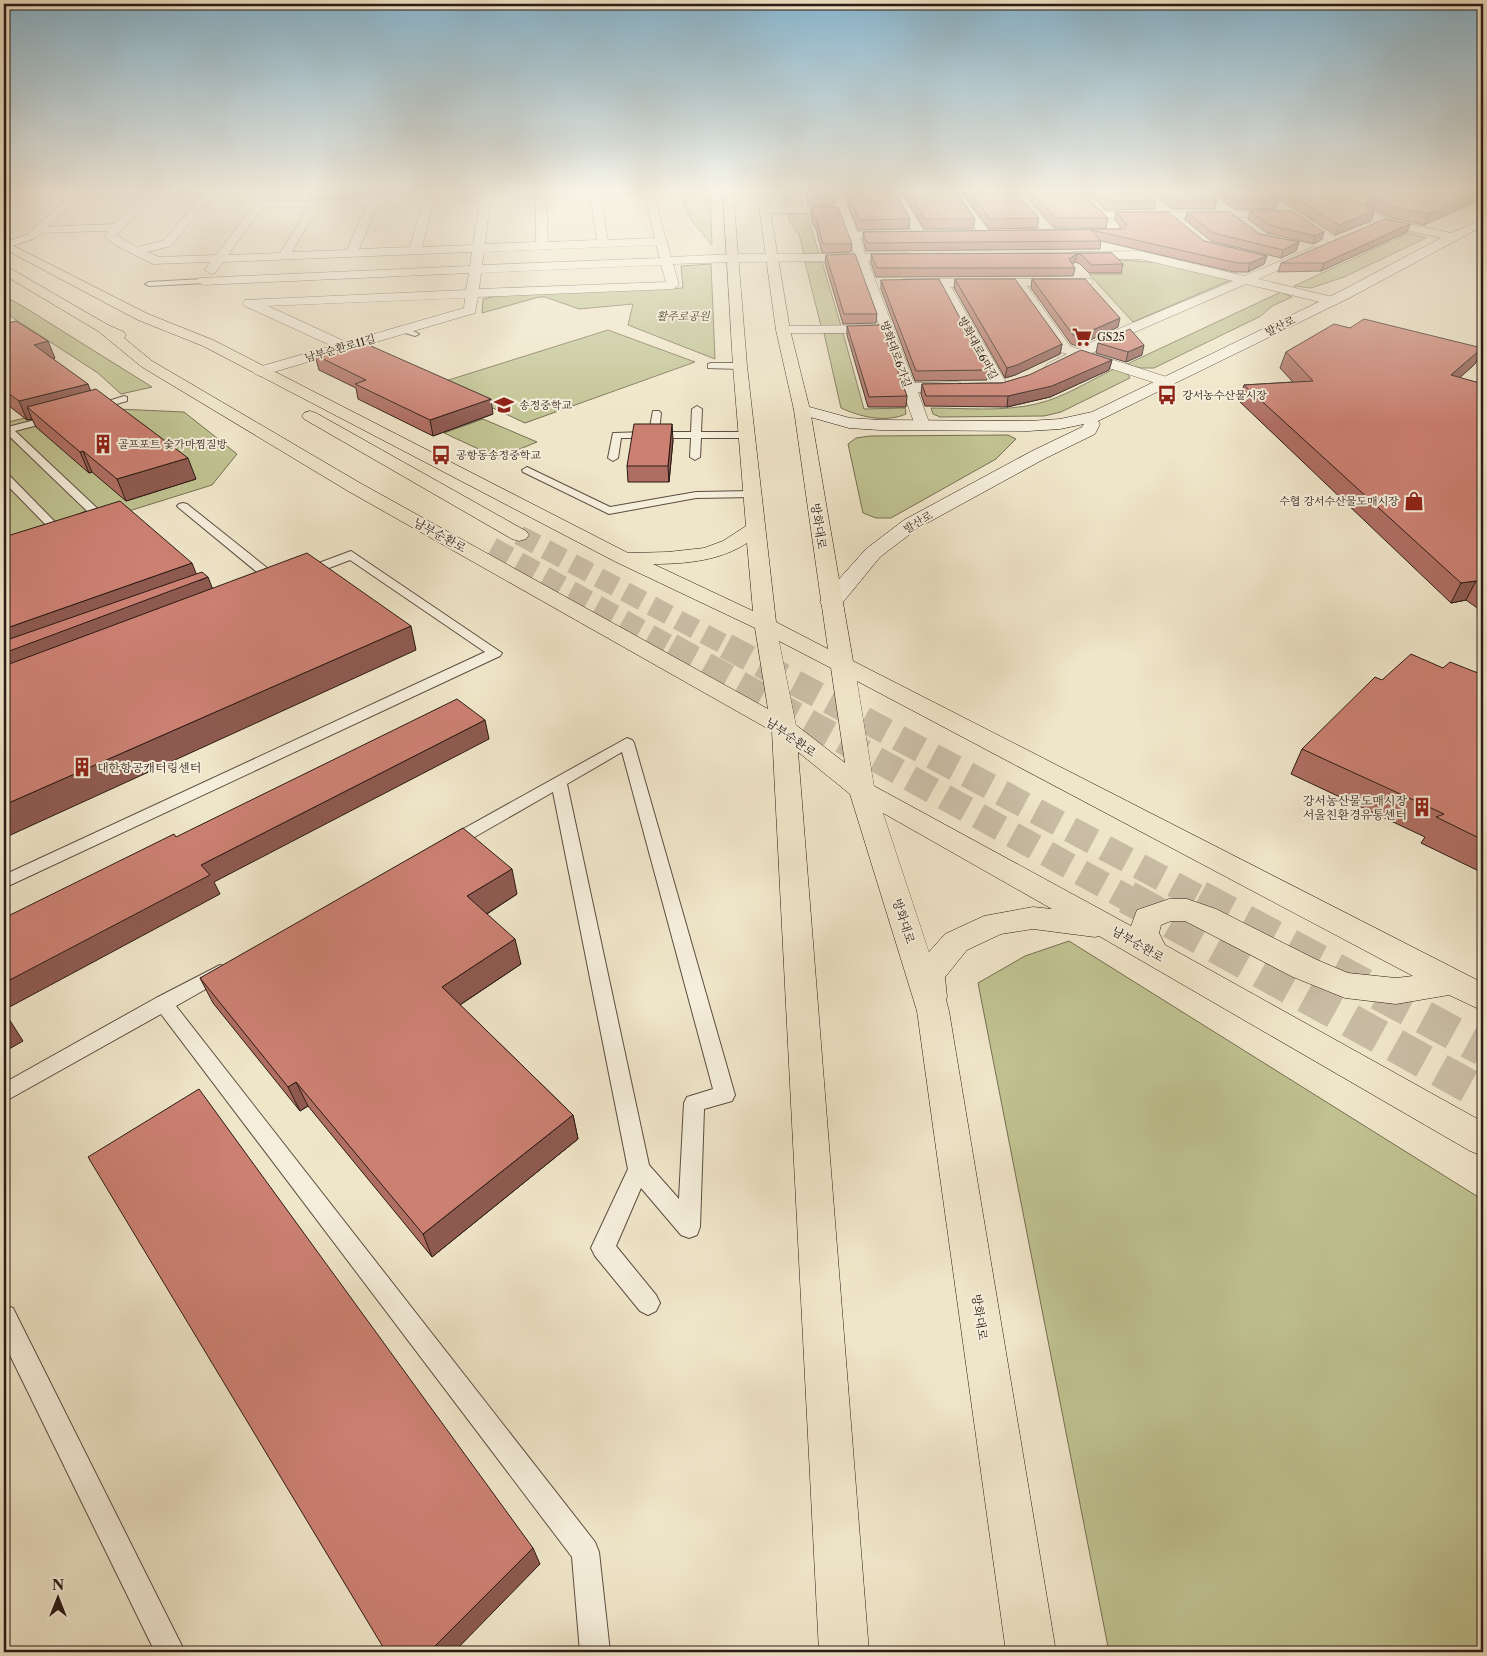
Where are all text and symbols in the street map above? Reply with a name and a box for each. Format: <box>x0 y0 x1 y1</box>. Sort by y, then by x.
park label: 활주로공원 <box>656 309 711 323</box>
street label: 발산로 <box>1263 313 1298 339</box>
street label: 방화대로6마길 <box>955 314 1001 382</box>
street label: 방화대로6가길 <box>877 319 915 389</box>
supermarket icon: GS25 <box>1071 326 1093 348</box>
place label: GS25 <box>1097 330 1125 344</box>
street label: 남부순환로11길 <box>303 331 377 365</box>
bus stop icon: 강서농수산물시장 <box>1156 384 1178 406</box>
place label: 강서농수산물시장 <box>1182 388 1267 402</box>
school or university icon: 송정중학교 <box>493 394 515 416</box>
place label: 송정중학교 <box>519 398 573 412</box>
building icon: 골프포트 숯가마찜질방 <box>92 433 114 455</box>
place label: 골프포트 숯가마찜질방 <box>118 437 228 451</box>
bus stop icon: 공항동송정중학교 <box>430 444 452 466</box>
place label: 공항동송정중학교 <box>456 448 541 462</box>
shop icon: 수협 강서수산물도매시장 <box>1403 490 1425 512</box>
place label: 수협 강서수산물도매시장 <box>1279 494 1399 508</box>
street label: 방화대로 <box>808 502 830 550</box>
street label: 발산로 <box>901 508 936 536</box>
street label: 남부순환로 <box>411 514 469 556</box>
street label: 남부순환로 <box>763 714 819 760</box>
building icon: 대한항공캐터링센터 <box>71 756 93 778</box>
place label: 대한항공캐터링센터 <box>97 760 201 775</box>
place label: 강서농산물도매시장 서울친환경유통센터 <box>1303 793 1407 822</box>
building icon: 강서농산물도매시장 서울친환경유통센터 <box>1411 796 1433 818</box>
street label: 방화대로 <box>890 897 918 946</box>
street label: 남부순환로 <box>1109 923 1167 965</box>
street label: 방화대로 <box>969 1293 991 1341</box>
north arrow <box>32 1574 82 1624</box>
text: N <box>52 1576 64 1594</box>

